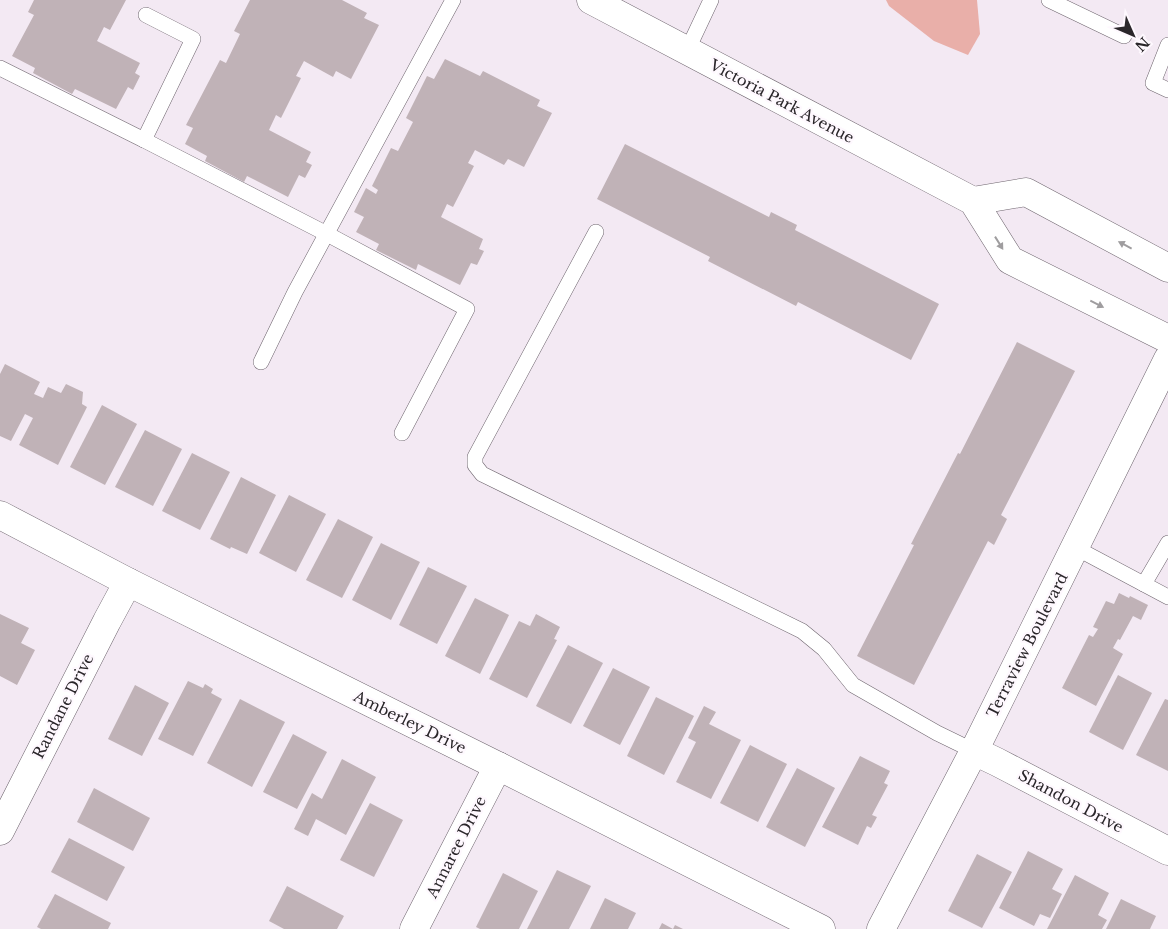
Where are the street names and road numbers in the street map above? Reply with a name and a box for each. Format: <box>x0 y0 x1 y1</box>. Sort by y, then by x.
street label: Victoria Park Avenue <box>706 54 857 147</box>
street label: Terraview Boulevard <box>982 570 1072 720</box>
street label: Randane Drive <box>28 650 98 762</box>
street label: Amberley Drive <box>350 686 469 757</box>
street label: Shandon Drive <box>1015 765 1127 837</box>
street label: Annaree Drive <box>422 793 490 902</box>

